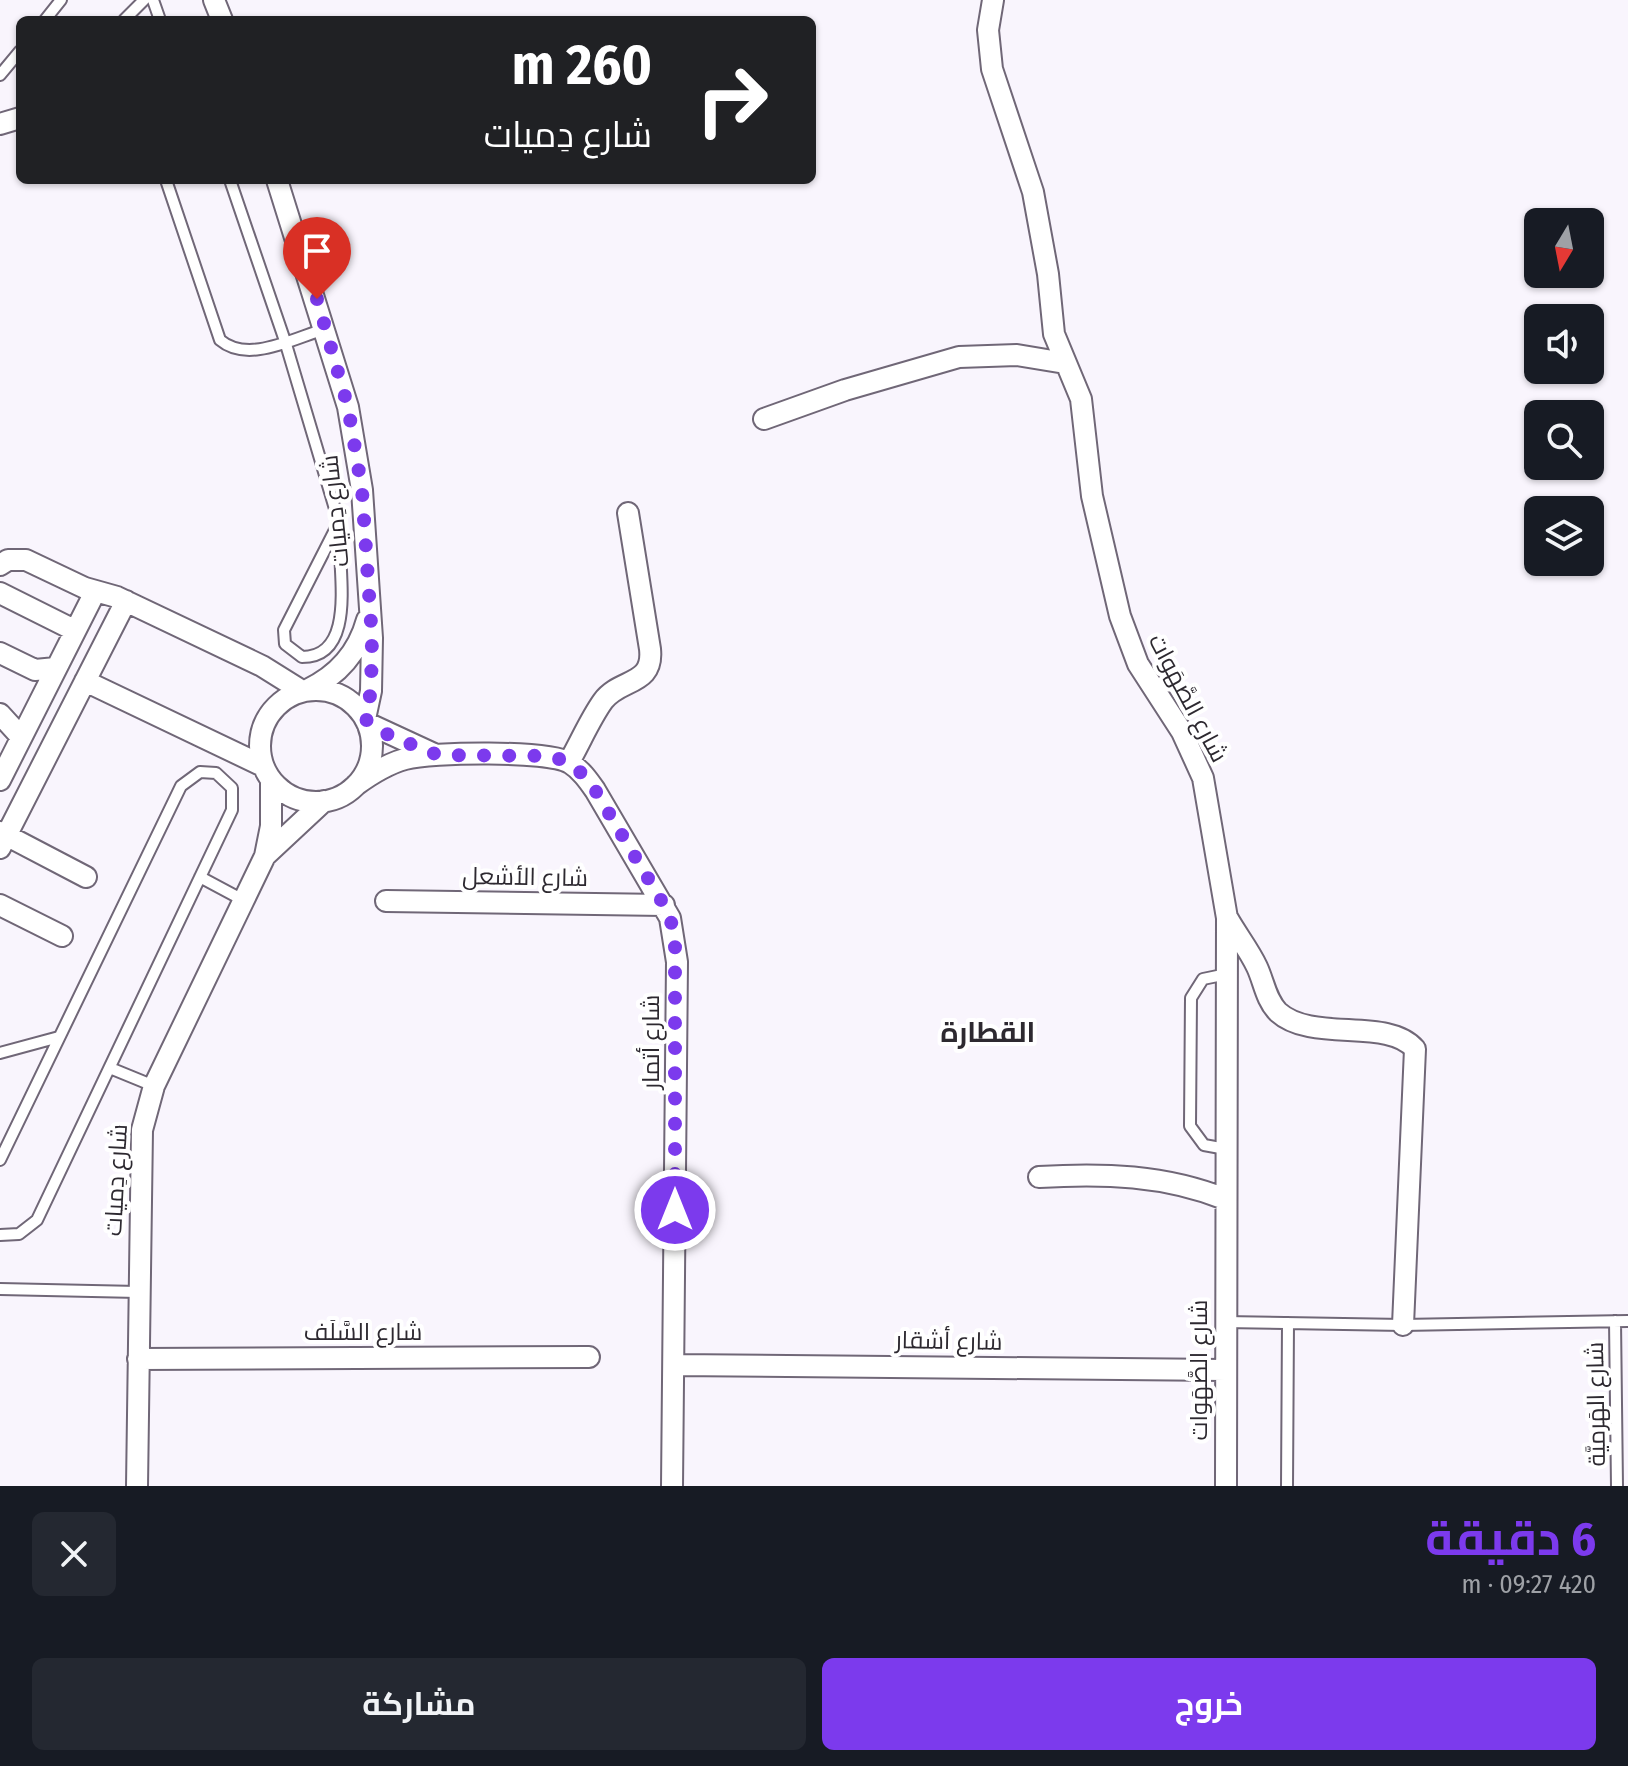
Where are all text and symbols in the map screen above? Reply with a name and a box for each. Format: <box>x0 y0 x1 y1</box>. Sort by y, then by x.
text: 260 m <box>512 32 652 99</box>
icon: right <box>680 48 784 152</box>
text: شارع دِميات <box>484 113 652 157</box>
north arrow <box>1524 208 1604 288</box>
map controls <box>1524 208 1604 576</box>
pin <box>283 217 351 299</box>
icon: arrive <box>295 229 339 273</box>
button: sound <box>1524 304 1604 384</box>
button: search <box>1524 400 1604 480</box>
street label: شارع دِميات <box>315 454 357 568</box>
button: layers <box>1524 496 1604 576</box>
street label: شارع الصَّهَوات <box>1141 629 1233 768</box>
street label: شارع الأشعل <box>462 862 588 894</box>
street label: شارع أتمار <box>635 995 667 1091</box>
district label: القطارة <box>941 1016 1035 1049</box>
street label: شارع دِميات <box>99 1123 135 1237</box>
position arrow <box>633 1168 717 1252</box>
street label: شارع الصَّهَوات <box>1185 1300 1215 1440</box>
street label: شارع السَّلَف <box>304 1318 422 1348</box>
street label: شارع أشقار <box>893 1324 1003 1358</box>
street label: شارع الهَرميَّة <box>1581 1341 1613 1467</box>
text: 6 دقيقة <box>1425 1510 1596 1568</box>
button: close <box>32 1512 116 1596</box>
text: 420 m · 09:27 <box>1462 1569 1596 1600</box>
button: مشاركة <box>32 1658 806 1750</box>
button: خروج <box>822 1658 1596 1750</box>

